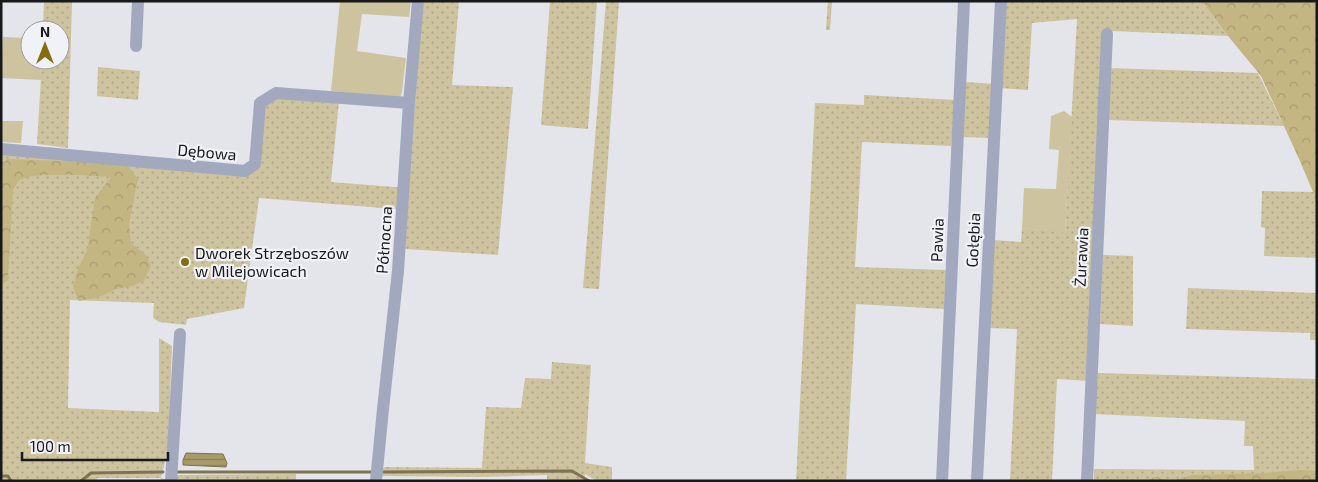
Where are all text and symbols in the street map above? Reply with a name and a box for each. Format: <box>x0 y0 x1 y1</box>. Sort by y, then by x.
north arrow <box>20 20 70 70</box>
text: N <box>40 23 50 40</box>
street label: Dębowa <box>177 139 237 164</box>
street label: Północna <box>372 205 395 275</box>
street label: Gołębia <box>962 212 983 268</box>
street label: Pawia <box>926 218 947 262</box>
street label: Żurawia <box>1069 227 1092 287</box>
place label: Dworek Strzęboszów w Milejowicach <box>195 243 349 281</box>
marker: Dworek Strzęboszów w Milejowicach <box>179 256 191 268</box>
scale bar <box>22 430 169 462</box>
text: 100 m <box>30 437 71 455</box>

